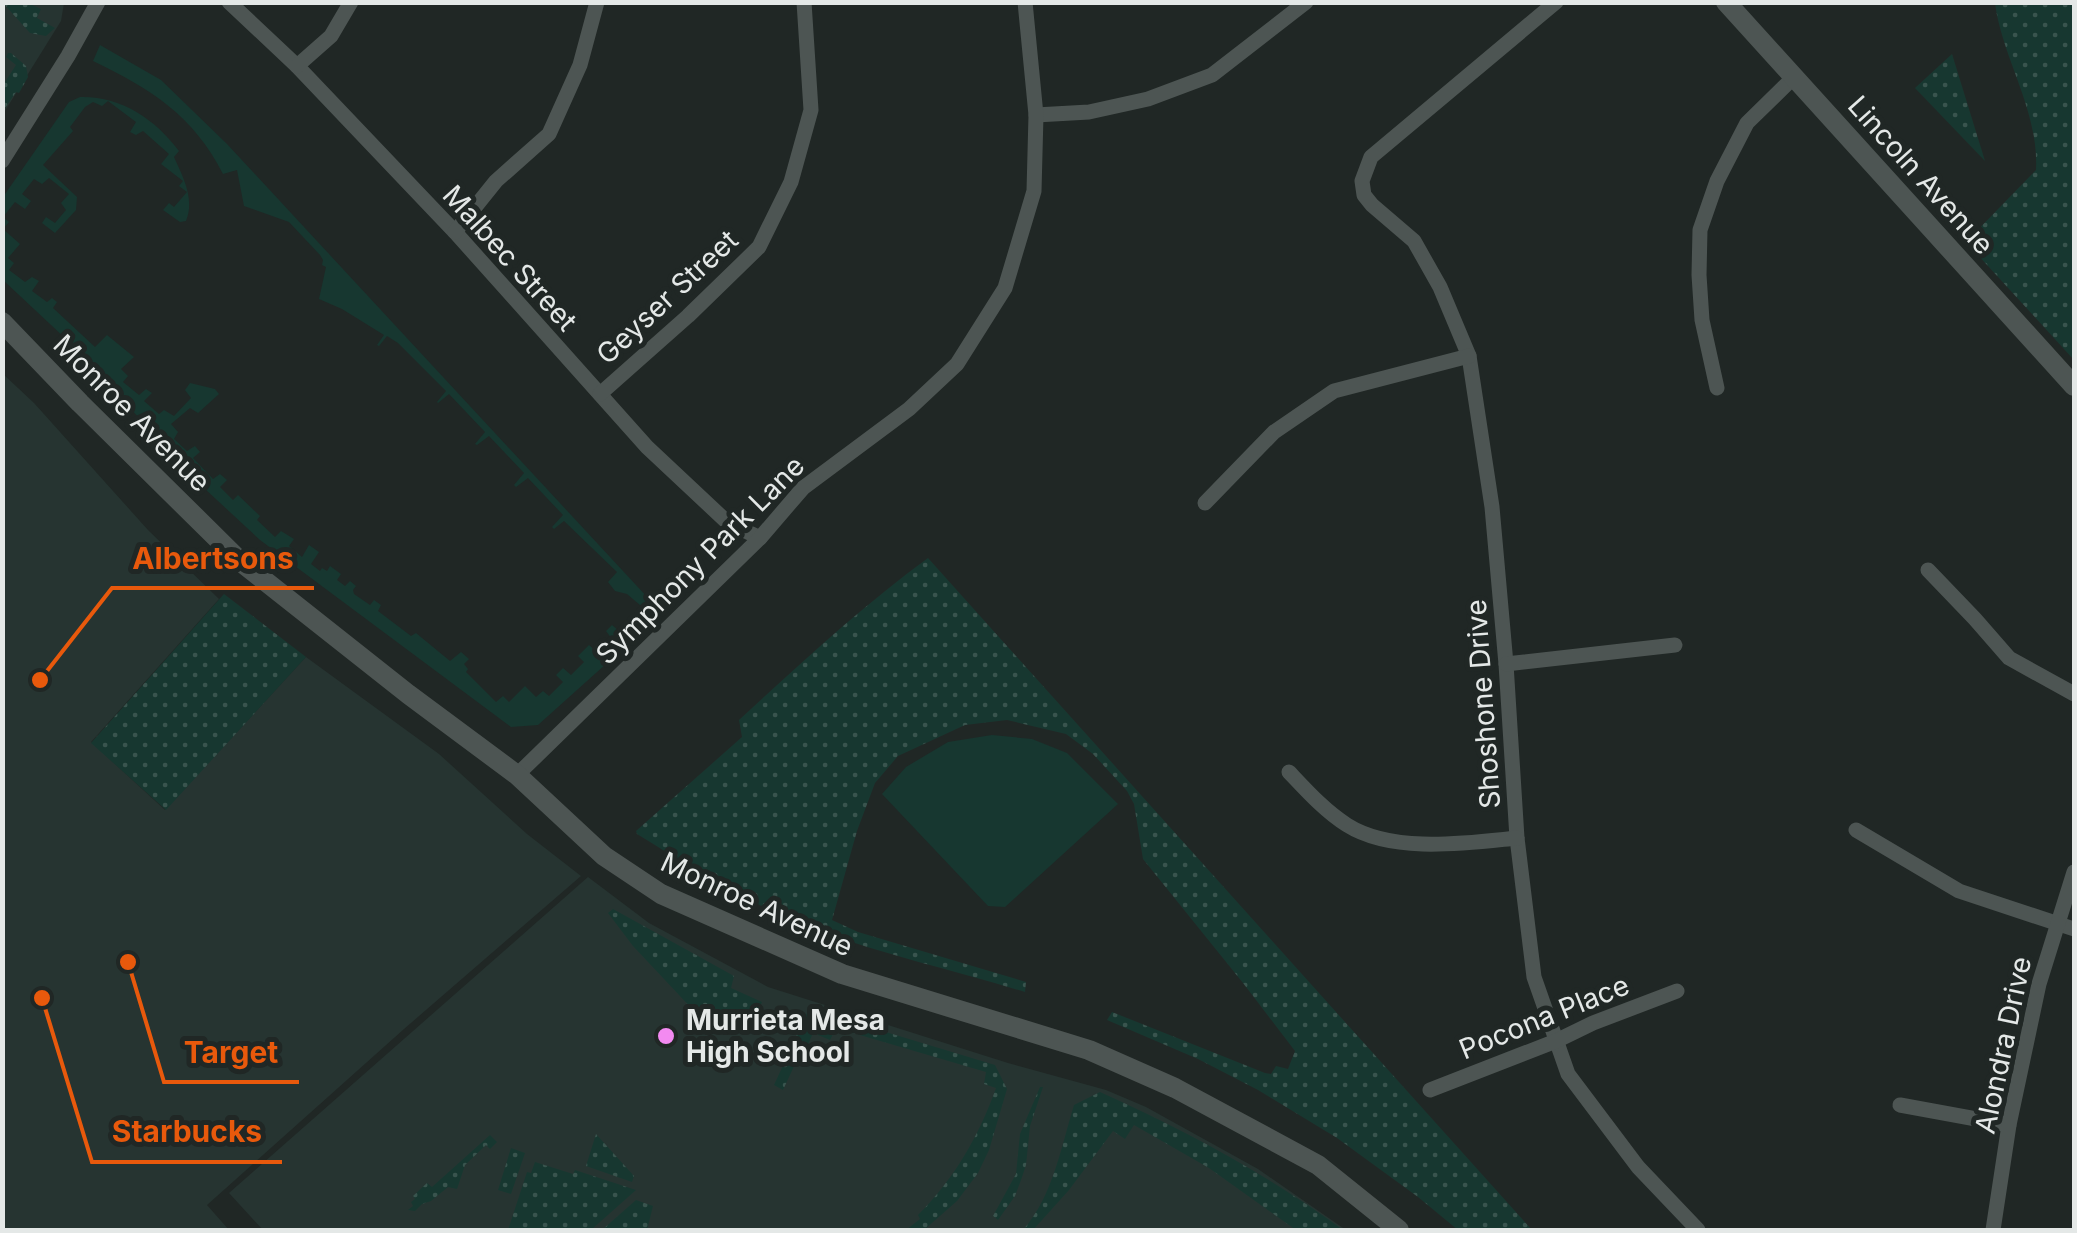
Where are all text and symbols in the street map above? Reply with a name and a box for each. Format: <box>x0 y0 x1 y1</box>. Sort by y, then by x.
street label: Lincoln Avenue <box>1841 89 2001 261</box>
street label: Malbec Street <box>436 178 584 338</box>
street label: Geyser Street <box>589 223 745 371</box>
street label: Monroe Avenue <box>46 327 218 499</box>
street label: Symphony Park Lane <box>589 449 811 671</box>
callout: Albertsons <box>112 528 314 588</box>
text: Albertsons <box>132 540 294 576</box>
street label: Shoshone Drive <box>1459 598 1507 810</box>
street label: Monroe Avenue <box>656 845 858 963</box>
street label: Alondra Drive <box>1968 953 2038 1137</box>
street label: Pocona Place <box>1454 967 1634 1067</box>
place label: Murrieta Mesa High School <box>686 1003 885 1069</box>
callout: Target <box>164 1022 299 1082</box>
marker: Murrieta Mesa High School <box>655 1025 677 1047</box>
text: Target <box>184 1034 278 1070</box>
callout: Starbucks <box>92 1102 282 1162</box>
text: Starbucks <box>112 1113 262 1149</box>

